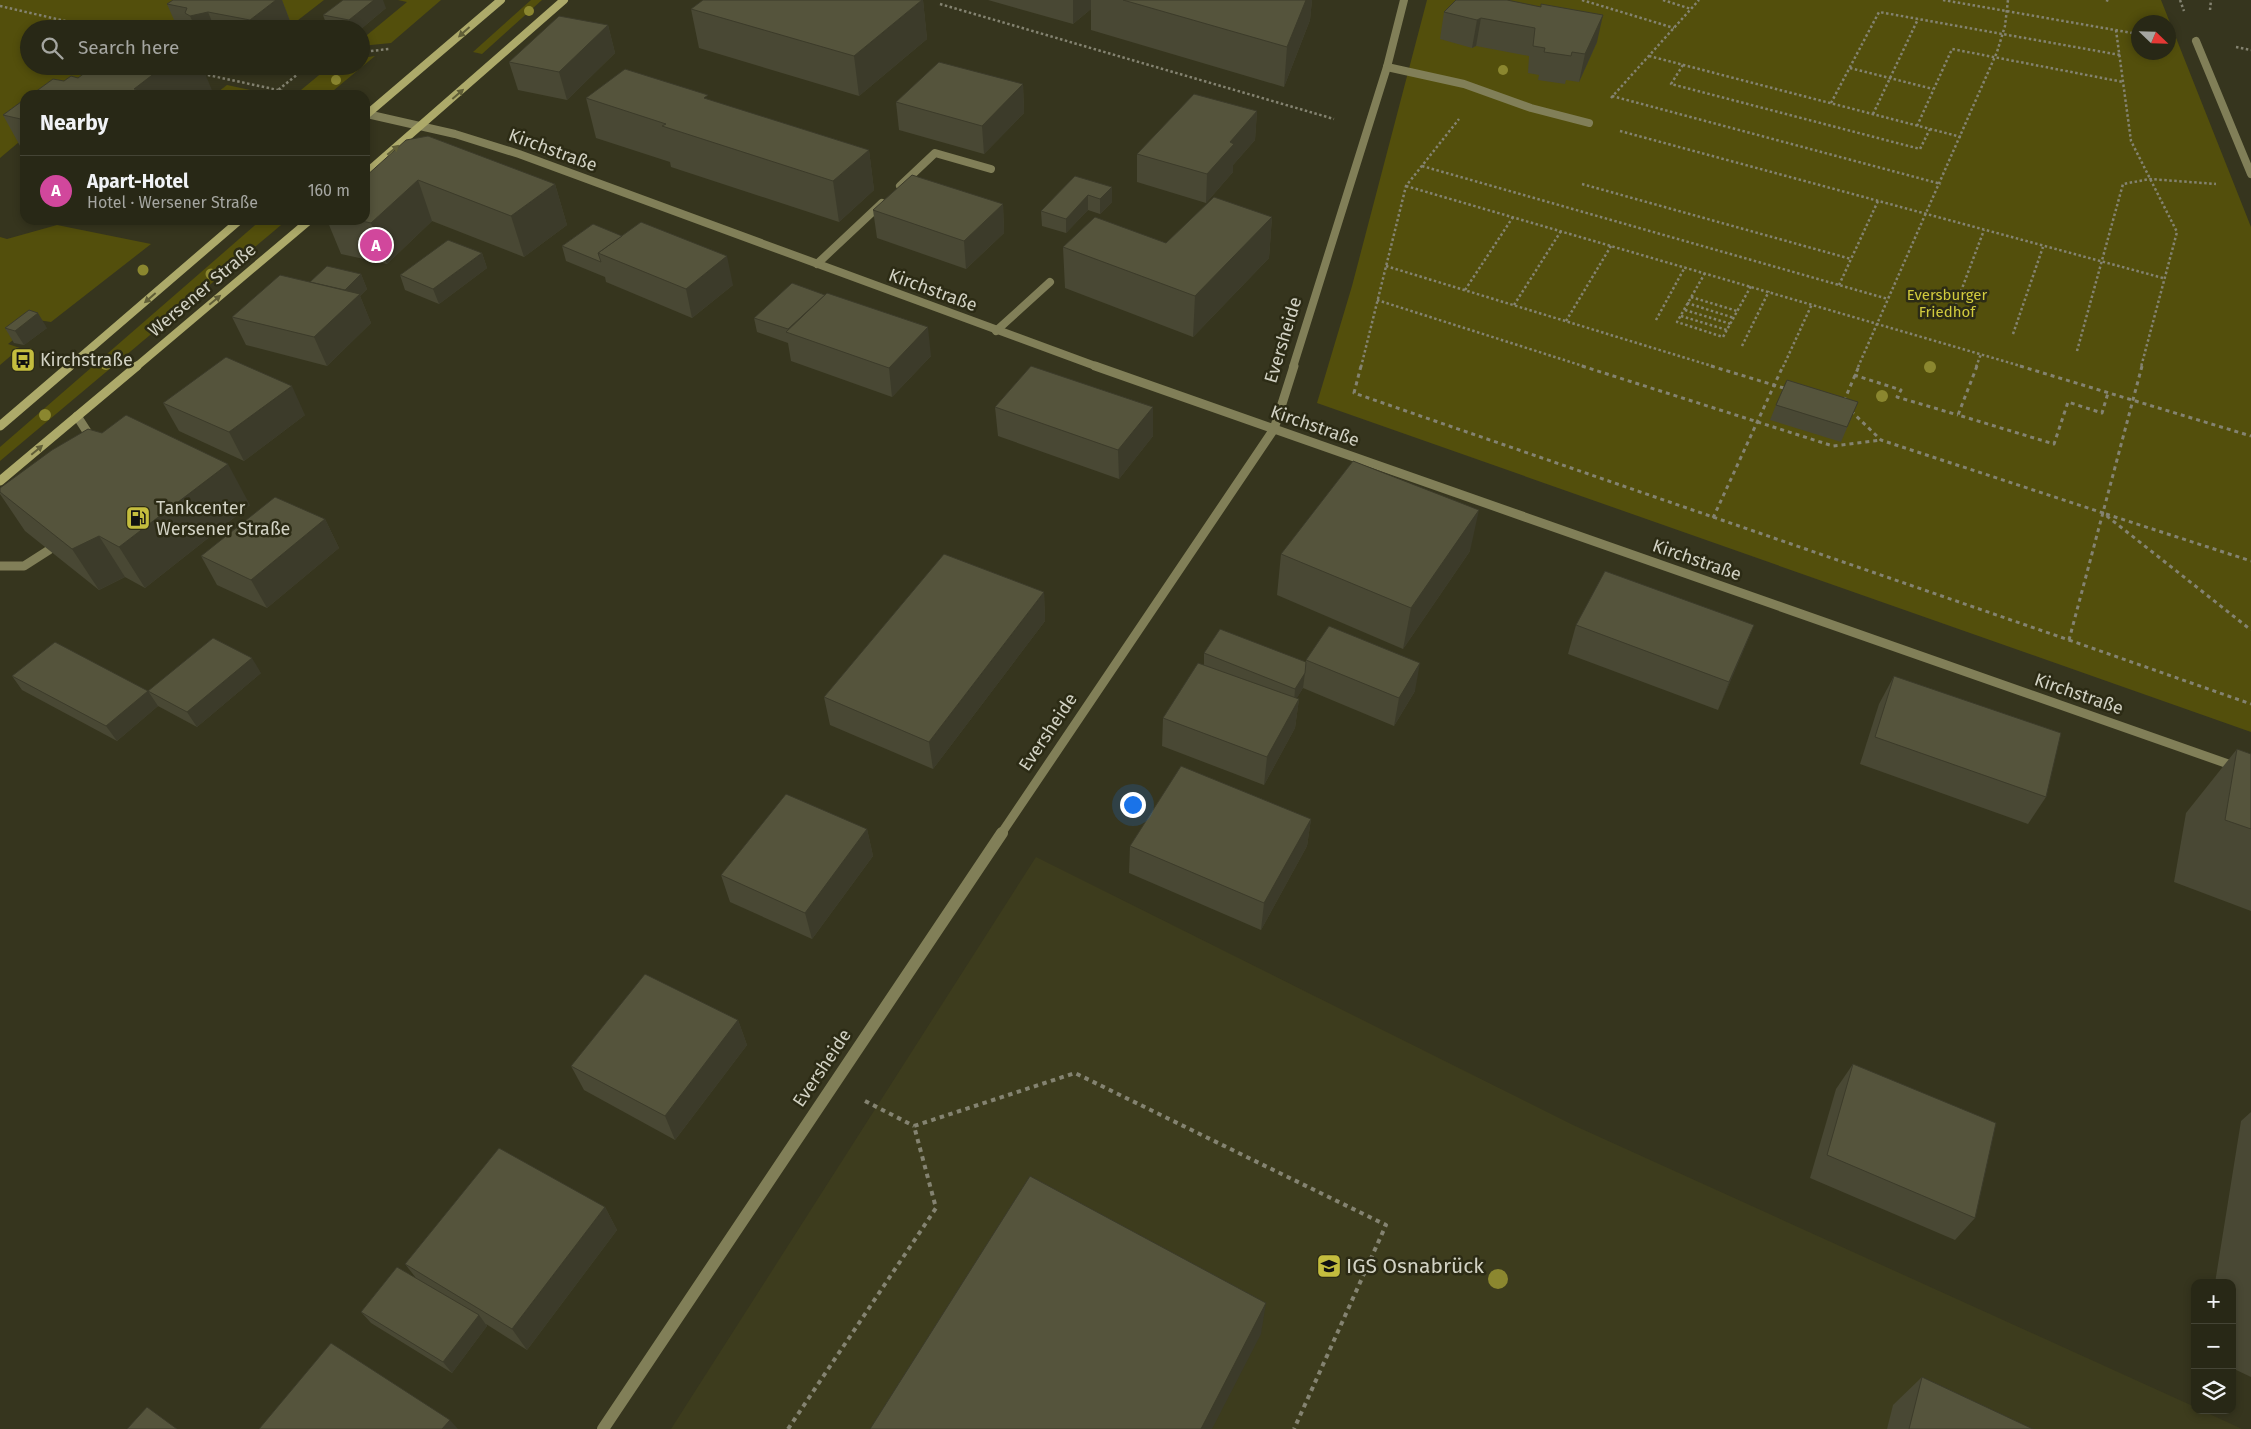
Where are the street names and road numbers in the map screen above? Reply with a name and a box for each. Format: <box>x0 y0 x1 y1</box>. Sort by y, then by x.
street label: Kirchstraße <box>506 124 600 176</box>
street label: Wersener Straße <box>143 238 261 342</box>
street label: Kirchstraße <box>886 264 980 316</box>
street label: Eversheide <box>1259 294 1307 386</box>
street label: Kirchstraße <box>1268 401 1362 451</box>
street label: Kirchstraße <box>1650 535 1744 585</box>
street label: Kirchstraße <box>2032 669 2126 719</box>
street label: Eversheide <box>1014 689 1082 775</box>
street label: Eversheide <box>788 1025 856 1111</box>

